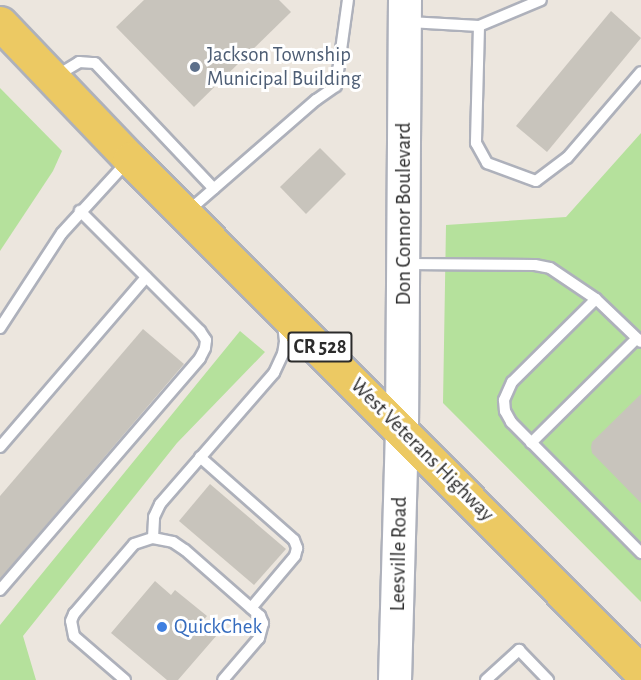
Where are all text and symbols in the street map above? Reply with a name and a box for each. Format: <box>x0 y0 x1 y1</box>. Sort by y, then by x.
place label: Jackson Township Municipal Building <box>207 42 361 92</box>
marker: Jackson Township Municipal Building <box>188 60 202 74</box>
street label: Don Connor Boulevard <box>391 122 417 306</box>
road number: CR 528 <box>287 330 353 364</box>
street label: West Veterans Highway <box>345 373 499 527</box>
street label: Leesville Road <box>385 496 413 612</box>
place label: QuickChek <box>174 614 262 640</box>
marker: QuickChek <box>155 620 169 634</box>

